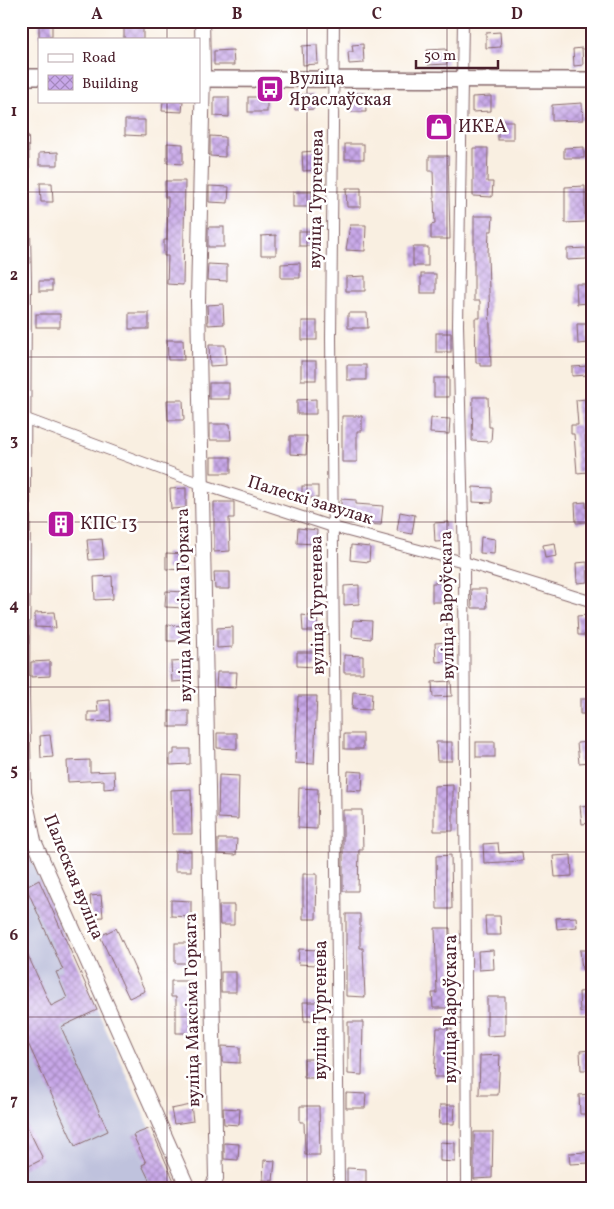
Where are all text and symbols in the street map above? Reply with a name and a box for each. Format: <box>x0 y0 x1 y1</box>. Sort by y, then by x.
text: A <box>91 4 103 26</box>
text: B <box>232 4 243 26</box>
text: C <box>372 4 382 26</box>
text: D <box>511 4 523 26</box>
legend <box>38 38 200 102</box>
scale bar <box>416 38 499 70</box>
text: 50 m <box>424 46 456 67</box>
text: Road <box>82 48 116 69</box>
place label: Вуліца Яраслаўская <box>289 67 391 113</box>
text: Building <box>82 74 139 95</box>
bus stop icon: Вуліца Яраслаўская <box>255 74 285 104</box>
text: 1 <box>11 101 17 123</box>
shop icon: ИКЕА <box>424 112 454 142</box>
place label: ИКЕА <box>458 115 507 140</box>
street label: вуліца Тургенева <box>303 129 331 269</box>
text: 2 <box>10 265 18 287</box>
text: 3 <box>10 430 18 452</box>
street label: Палескі завулак <box>244 470 376 532</box>
street label: вуліца Максіма Горкага <box>171 508 199 702</box>
building icon: КПС 13 <box>46 509 76 539</box>
place label: КПС 13 <box>80 512 137 537</box>
street label: вуліца Вароўскага <box>434 530 462 680</box>
street label: вуліца Тургенева <box>304 535 332 675</box>
text: 4 <box>9 595 19 617</box>
text: 5 <box>10 760 18 782</box>
street label: Палеская вуліца <box>36 811 110 943</box>
street label: вуліца Максіма Горкага <box>179 913 207 1107</box>
text: 6 <box>10 925 19 947</box>
street label: вуліца Вароўскага <box>439 935 464 1083</box>
street label: вуліца Тургенева <box>309 940 334 1080</box>
text: 7 <box>10 1090 18 1112</box>

